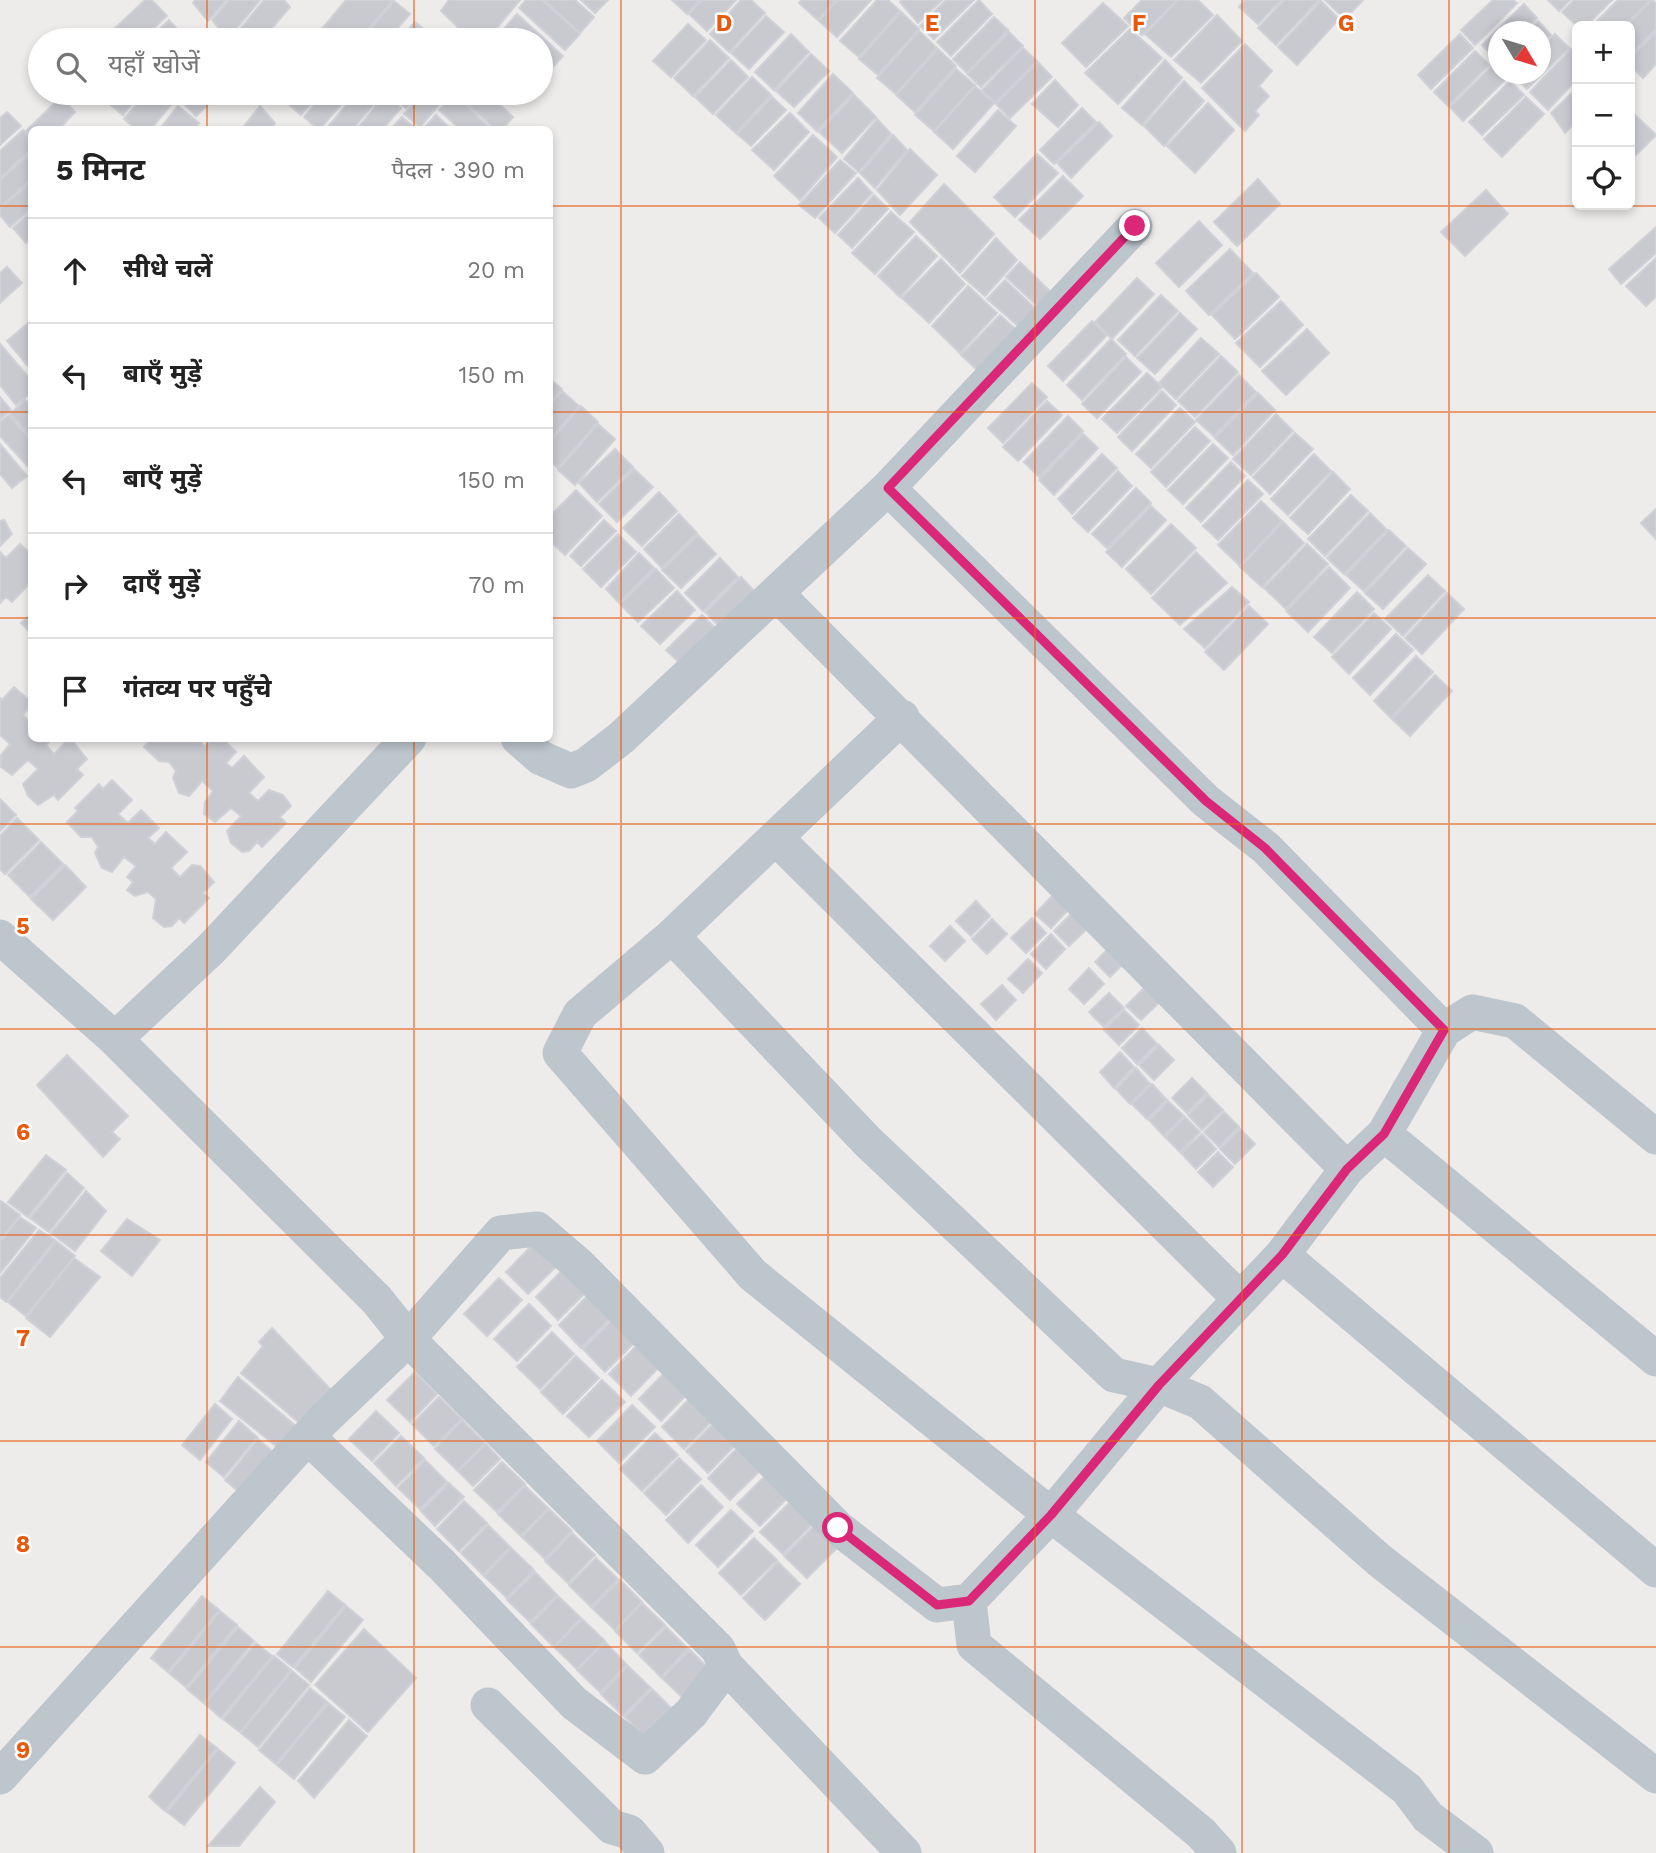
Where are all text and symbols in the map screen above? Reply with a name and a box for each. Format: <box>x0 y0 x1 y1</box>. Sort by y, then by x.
text: D <box>716 10 732 37</box>
text: E <box>925 10 939 37</box>
text: F <box>1132 10 1146 37</box>
text: G <box>1338 10 1354 37</box>
north arrow <box>1488 21 1551 84</box>
map controls <box>1572 21 1635 210</box>
button: + <box>1572 21 1635 84</box>
search box <box>28 28 553 105</box>
icon: search <box>52 48 90 86</box>
text: यहाँ खोजें <box>108 49 200 79</box>
button: − <box>1572 84 1635 147</box>
button: locate <box>1572 147 1635 210</box>
text: 5 मिनट <box>56 152 145 187</box>
text: पैदल · 390 m <box>392 157 525 184</box>
route end <box>1119 210 1150 241</box>
icon: ahead <box>56 252 94 290</box>
text: सीधे चलें <box>123 253 212 283</box>
text: 20 m <box>468 257 525 284</box>
icon: left <box>56 357 94 395</box>
text: बाएँ मुड़ें <box>123 358 202 388</box>
text: 150 m <box>459 362 525 389</box>
icon: left <box>56 462 94 500</box>
text: बाएँ मुड़ें <box>123 463 202 493</box>
text: 150 m <box>459 467 525 494</box>
icon: right <box>56 567 94 605</box>
text: दाएँ मुड़ें <box>123 568 200 598</box>
text: 70 m <box>468 572 525 599</box>
icon: arrive <box>56 672 94 710</box>
text: गंतव्य पर पहुँचे <box>123 673 272 703</box>
text: 5 <box>16 913 30 940</box>
text: 6 <box>16 1119 30 1146</box>
text: 7 <box>16 1325 30 1352</box>
route start <box>822 1512 853 1543</box>
text: 8 <box>16 1531 30 1558</box>
text: 9 <box>16 1737 30 1764</box>

